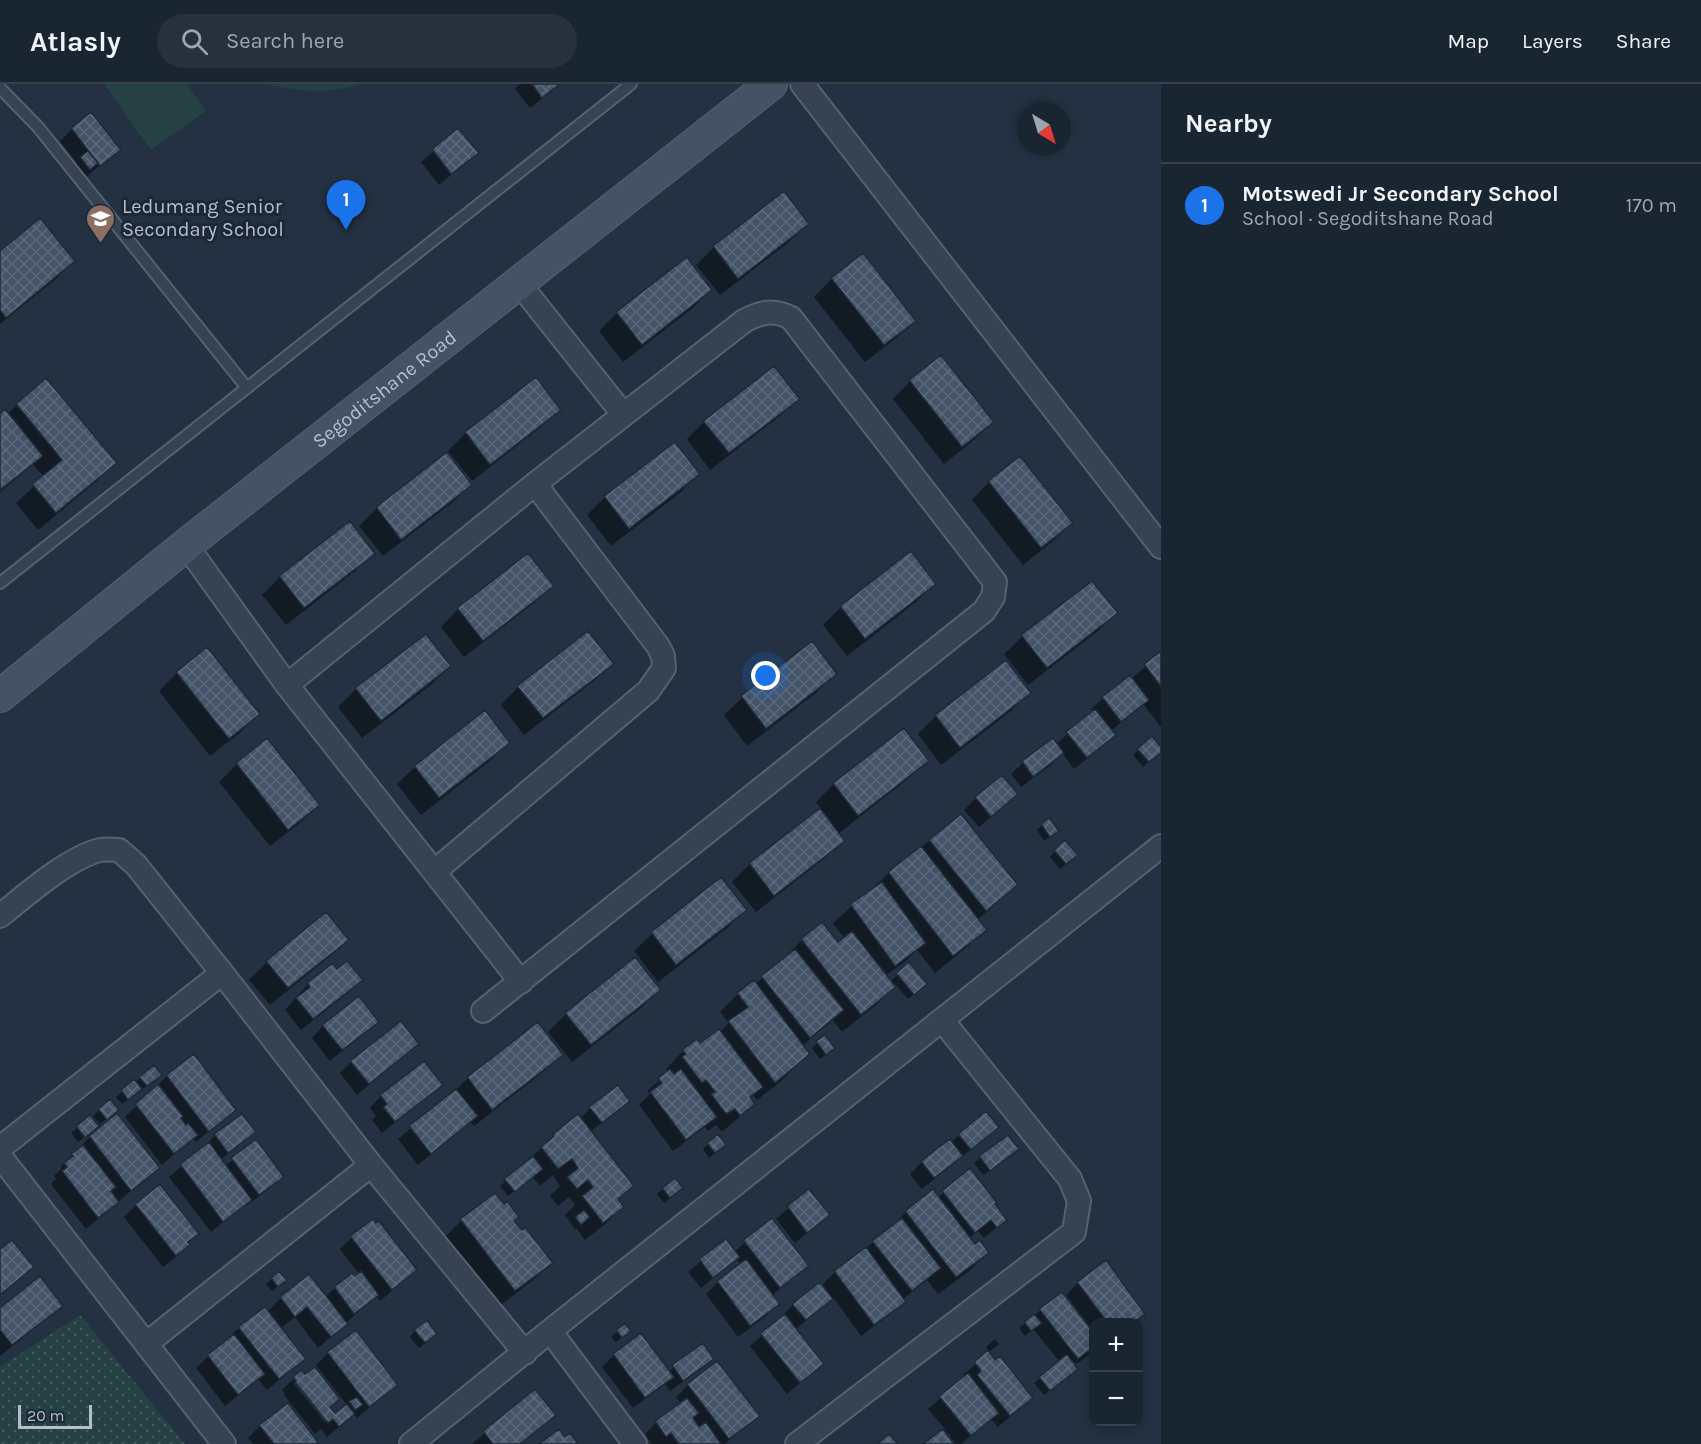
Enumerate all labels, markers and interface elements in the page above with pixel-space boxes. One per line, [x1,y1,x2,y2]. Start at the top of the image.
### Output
search box [157,14,577,68]
text: Atlasly [30,25,121,58]
icon: search [178,25,211,58]
text: Search here [226,28,344,54]
text: Map [1447,29,1489,53]
text: Layers [1522,29,1583,53]
text: Share [1616,29,1671,53]
north arrow [1017,102,1071,156]
text: Nearby [1185,108,1272,139]
pin: 1 [326,180,366,230]
text: Motswedi Jr Secondary School [1242,181,1559,207]
text: 1 [1201,194,1208,217]
text: 170 m [1626,194,1677,217]
place label: Ledumang Senior Secondary School [122,195,284,241]
school or university icon: Ledumang Senior Secondary School [85,202,117,244]
text: School · Segoditshane Road [1242,207,1494,230]
street label: Segoditshane Road [308,325,461,453]
your location [751,661,780,690]
map controls [1089,1318,1143,1426]
button: + [1089,1318,1143,1372]
button: − [1089,1372,1143,1426]
scale bar [18,1402,92,1430]
text: 20 m [27,1406,65,1425]

